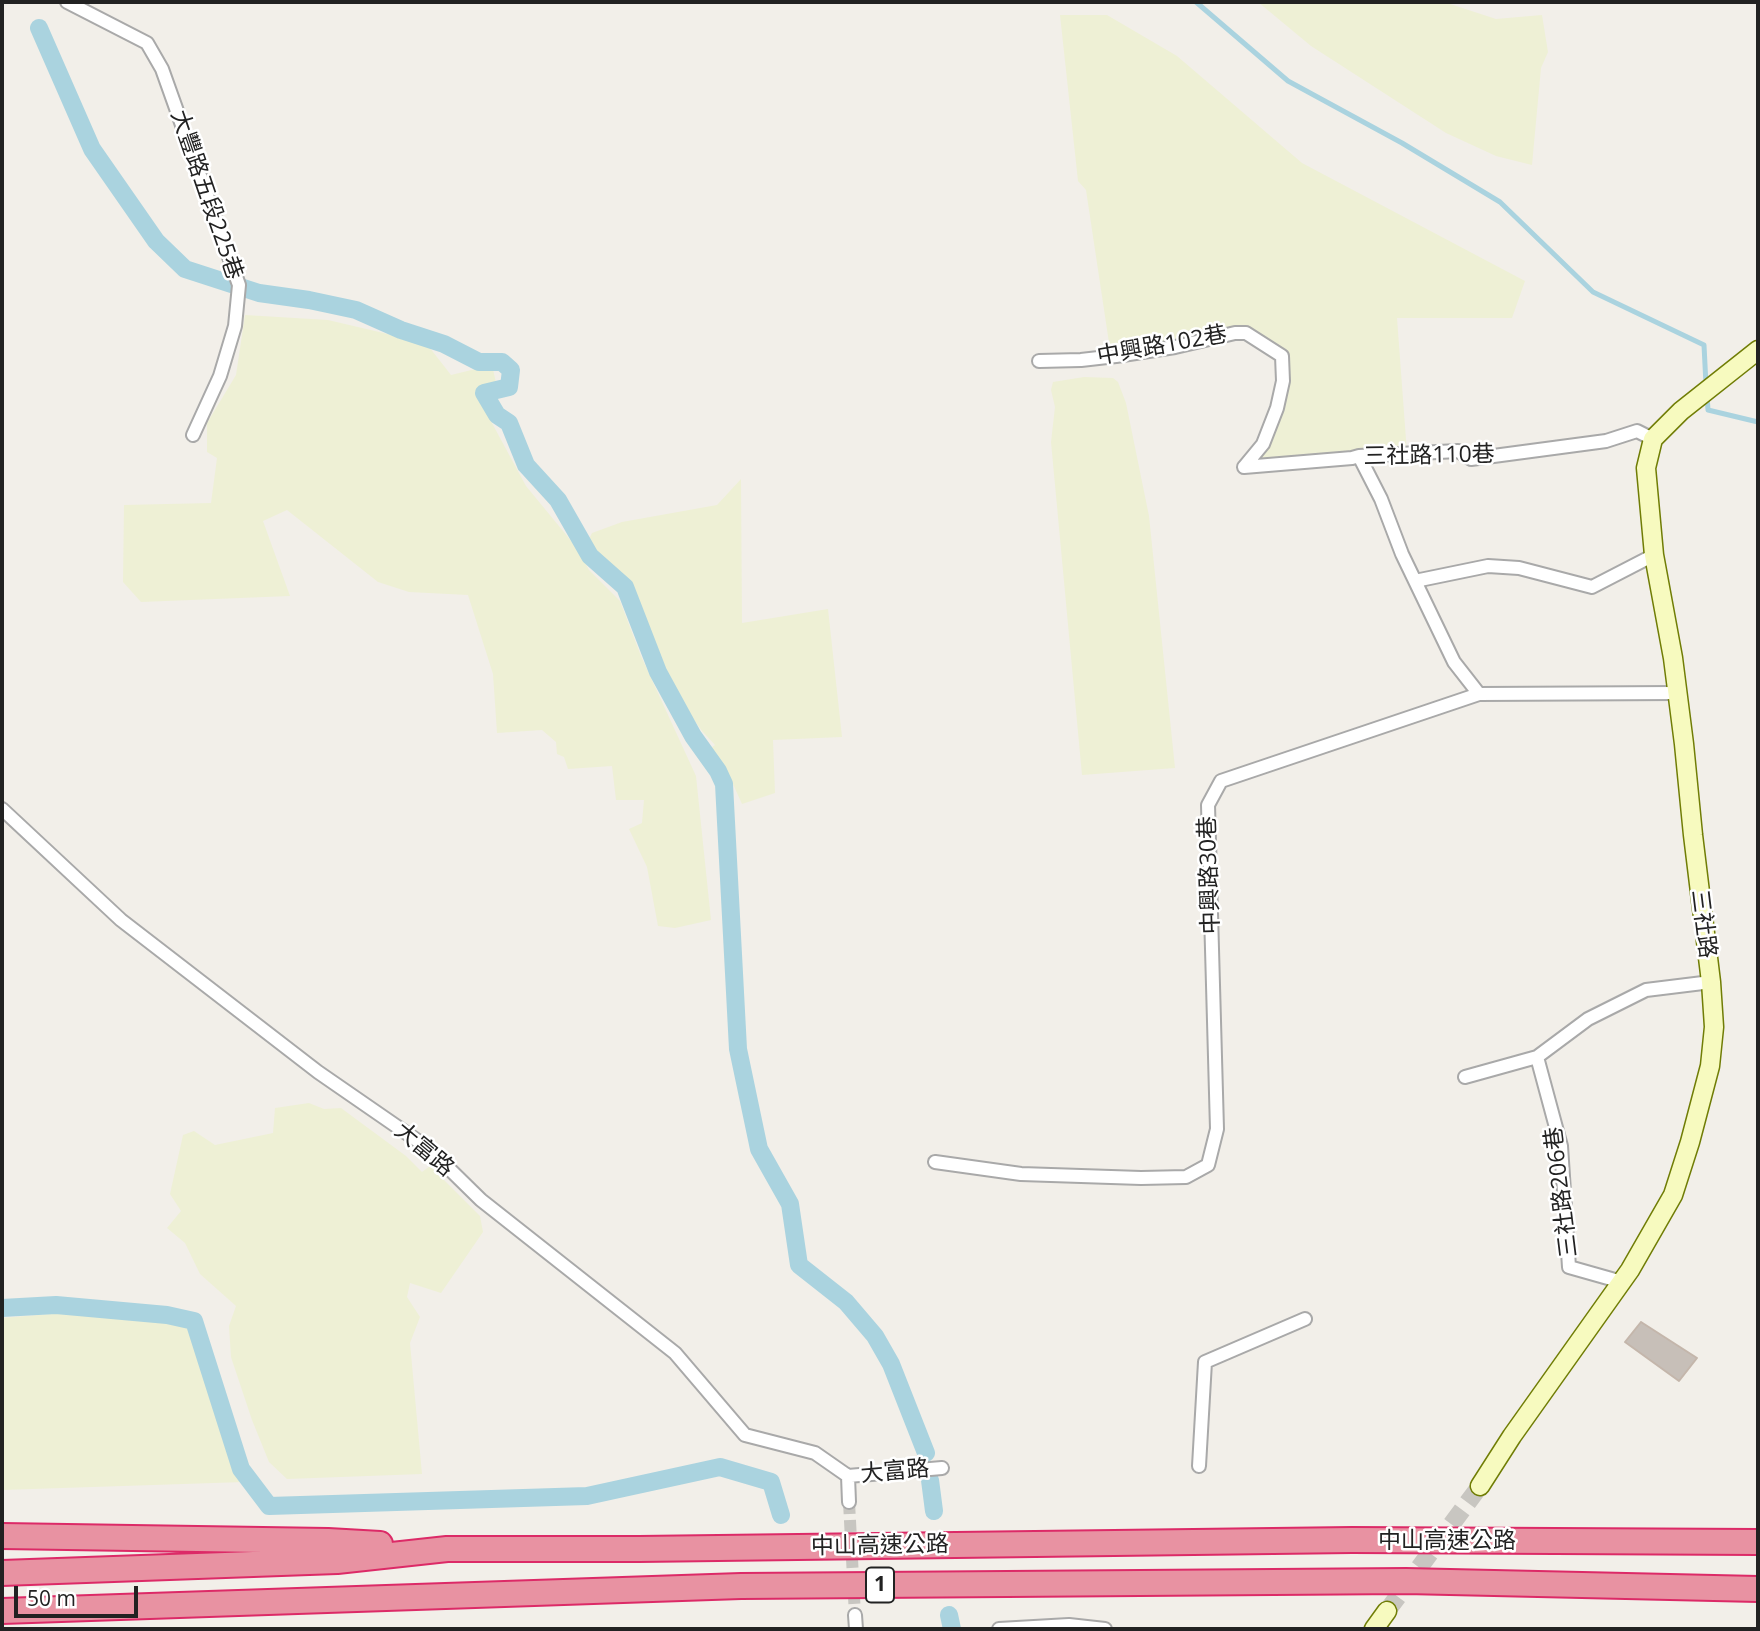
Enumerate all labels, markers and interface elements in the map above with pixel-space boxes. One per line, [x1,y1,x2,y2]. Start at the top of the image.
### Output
street label: 大豐路五段225巷 [164,107,248,283]
street label: 中興路102巷 [1095,321,1229,371]
street label: 三社路110巷 [1363,441,1495,471]
street label: 中興路30巷 [1194,815,1226,935]
street label: 三社路 [1685,888,1721,960]
street label: 大富路 [389,1117,459,1183]
street label: 三社路206巷 [1540,1125,1584,1259]
street label: 大富路 [859,1455,931,1489]
street label: 中山高速公路 [1378,1527,1516,1555]
street label: 中山高速公路 [811,1531,949,1561]
road number: 1 [866,1568,894,1602]
scale bar [18,1572,142,1616]
text: 50 m [27,1584,76,1612]

